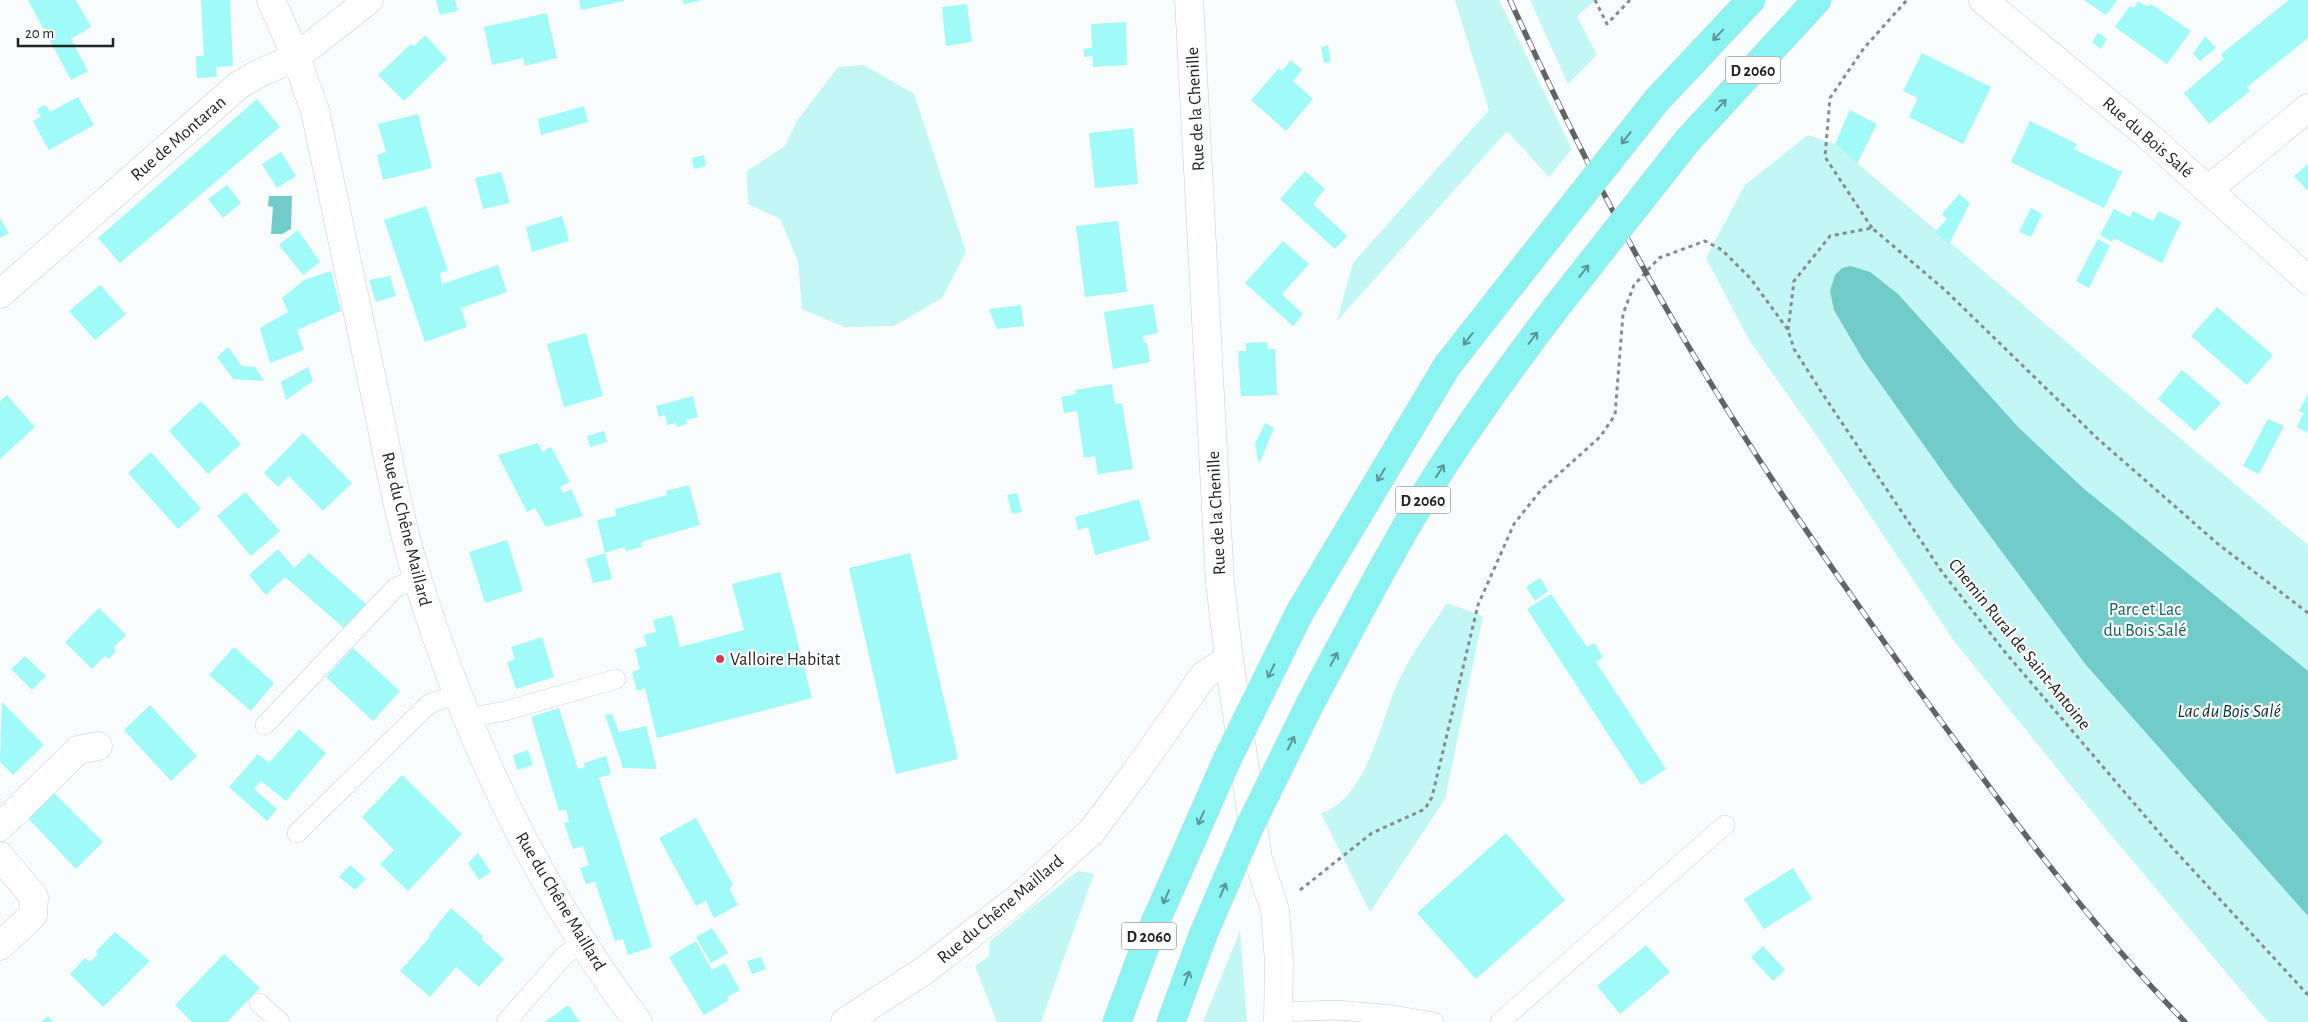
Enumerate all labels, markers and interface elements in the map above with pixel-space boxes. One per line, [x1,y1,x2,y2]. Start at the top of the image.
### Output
scale bar [18,15,112,47]
text: 20 m [25,26,54,41]
one-way arrow [1712,29,1724,42]
street label: Rue de la Chenille [1184,46,1208,171]
road number: D 2060 [1726,56,1780,84]
street label: Rue de Montaran [128,93,230,185]
street label: Rue du Bois Salé [2099,94,2196,182]
one-way arrow [1715,98,1727,111]
one-way arrow [1621,131,1632,144]
one-way arrow [1579,265,1590,278]
one-way arrow [1463,332,1474,345]
one-way arrow [1527,332,1538,345]
street label: Rue du Chêne Maillard [378,450,434,608]
street label: Rue de la Chenille [1205,450,1229,575]
one-way arrow [1435,465,1445,479]
one-way arrow [1375,468,1385,482]
road number: D 2060 [1396,486,1450,514]
street label: Chemin Rural de Saint-Antoine [1945,556,2094,734]
park label: Parc et Lac du Bois Salé [2104,601,2186,640]
place label: Valloire Habitat [730,651,841,669]
one-way arrow [1329,651,1339,666]
marker: Valloire Habitat [714,653,726,665]
one-way arrow [1266,663,1275,678]
water label: Lac du Bois Salé [2177,702,2281,721]
one-way arrow [1287,736,1296,751]
one-way arrow [1196,810,1206,825]
street label: Rue du Chêne Maillard [512,829,609,974]
street label: Rue du Chêne Maillard [934,852,1067,967]
one-way arrow [1218,883,1228,898]
one-way arrow [1161,889,1170,904]
road number: D 2060 [1122,922,1176,949]
one-way arrow [1183,971,1192,987]

